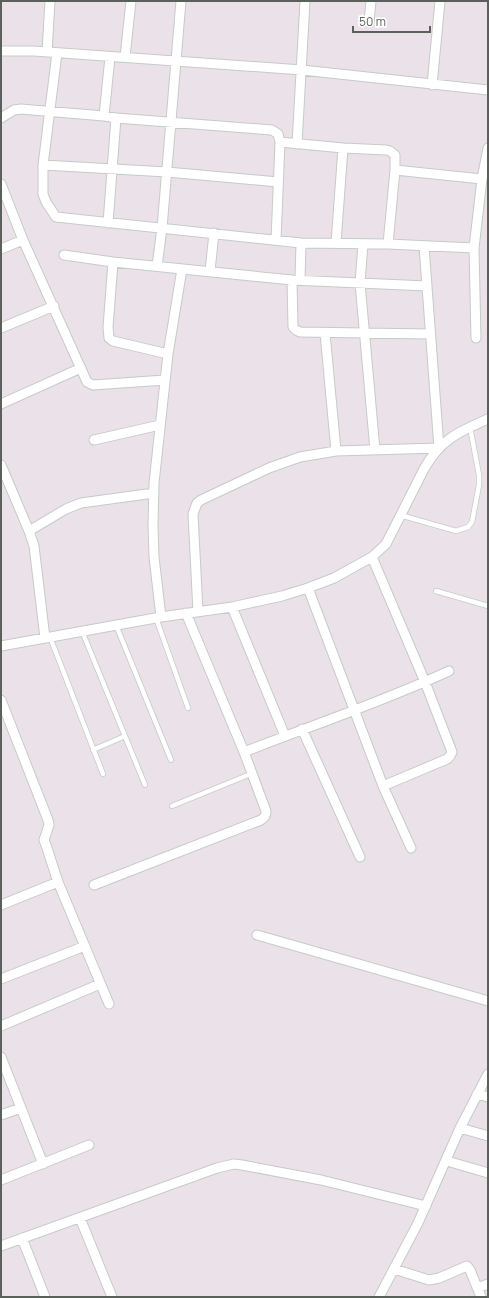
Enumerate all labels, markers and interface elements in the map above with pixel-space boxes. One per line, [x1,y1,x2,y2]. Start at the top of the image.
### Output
scale bar [353,8,430,34]
text: 50 m [359,13,386,30]

